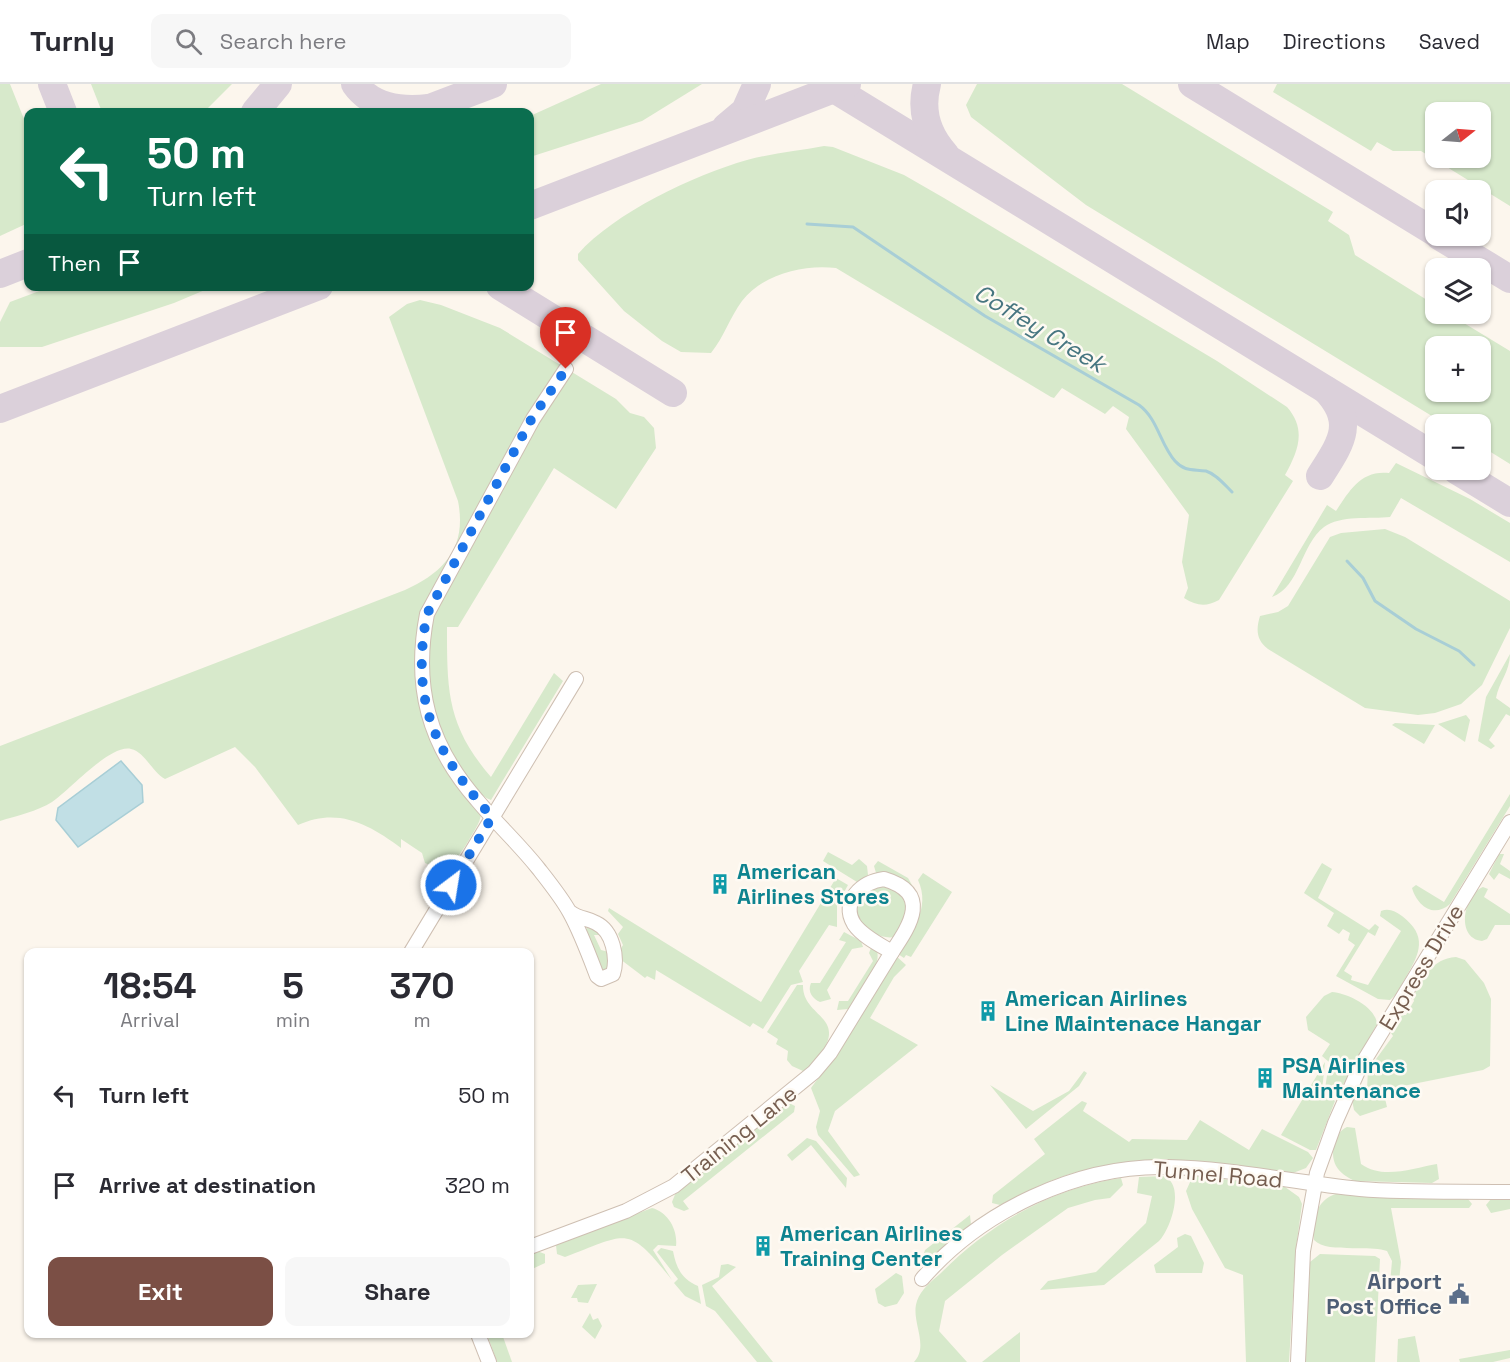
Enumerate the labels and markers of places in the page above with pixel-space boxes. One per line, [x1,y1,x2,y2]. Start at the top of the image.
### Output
pin [540,307,591,369]
place label: American Airlines Stores [737,857,890,910]
building icon: American Airlines Stores [708,872,732,896]
place label: American Airlines Line Maintenace Hangar [1005,984,1262,1037]
building icon: American Airlines Line Maintenace Hangar [976,999,1000,1023]
place label: PSA Airlines Maintenance [1282,1051,1421,1104]
building icon: PSA Airlines Maintenance [1253,1066,1277,1090]
place label: American Airlines Training Center [780,1219,962,1272]
building icon: American Airlines Training Center [751,1234,775,1258]
place label: Airport Post Office [1326,1267,1442,1320]
public building icon: Airport Post Office [1447,1282,1471,1306]

